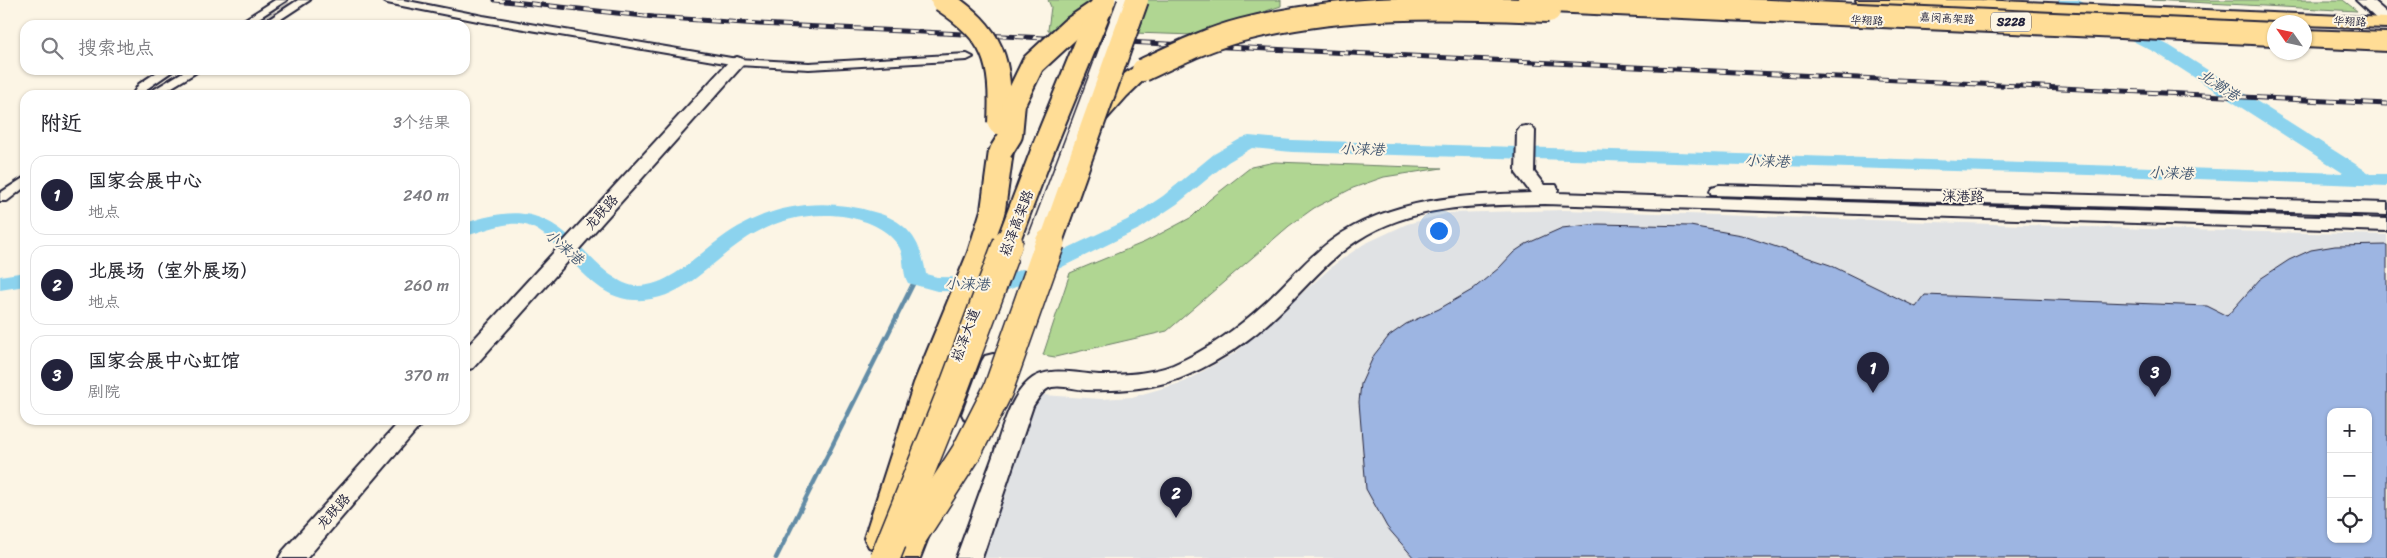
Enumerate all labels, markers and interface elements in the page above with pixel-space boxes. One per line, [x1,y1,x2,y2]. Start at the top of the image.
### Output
street label: 嘉闵高架路 [1919,8,1975,29]
street label: 华翔路 [1850,10,1884,31]
street label: 华翔路 [2333,11,2367,32]
road number: S228 [1991,13,2031,32]
north arrow [2267,15,2312,60]
search box [20,20,470,75]
text: 搜索地点 [78,31,154,64]
icon: search [38,34,66,62]
water label: 北潮港 [2193,62,2247,109]
text: 附近 [40,104,82,142]
text: 3个结果 [393,108,450,137]
water label: 小涞港 [1339,135,1387,163]
water label: 小涞港 [1744,147,1792,175]
water label: 小涞港 [2148,159,2196,187]
text: 国家会展中心 [88,164,202,197]
text: 1 [54,181,60,210]
text: 240 m [403,181,449,210]
street label: 涞港路 [1942,184,1984,209]
street label: 崧泽高架路 [992,186,1041,260]
street label: 龙联路 [578,188,625,236]
text: 地点 [88,197,120,226]
your location [1426,218,1452,244]
water label: 小涞港 [538,222,591,273]
text: 北展场（室外展场） [88,254,259,287]
text: 2 [52,271,62,300]
text: 260 m [404,271,449,300]
water label: 小涞港 [944,271,992,297]
text: 地点 [88,287,120,316]
street label: 崧泽大道 [944,305,987,366]
text: 国家会展中心虹馆 [88,344,240,377]
pin: 1 [1857,352,1889,393]
pin: 3 [2139,356,2171,397]
text: 3 [53,361,61,390]
text: 370 m [405,361,449,390]
text: 剧院 [88,377,120,406]
map controls [2327,408,2372,543]
button: + [2327,408,2372,453]
button: − [2327,453,2372,498]
pin: 2 [1160,477,1192,518]
street label: 龙联路 [310,487,357,535]
button: locate [2327,498,2372,543]

